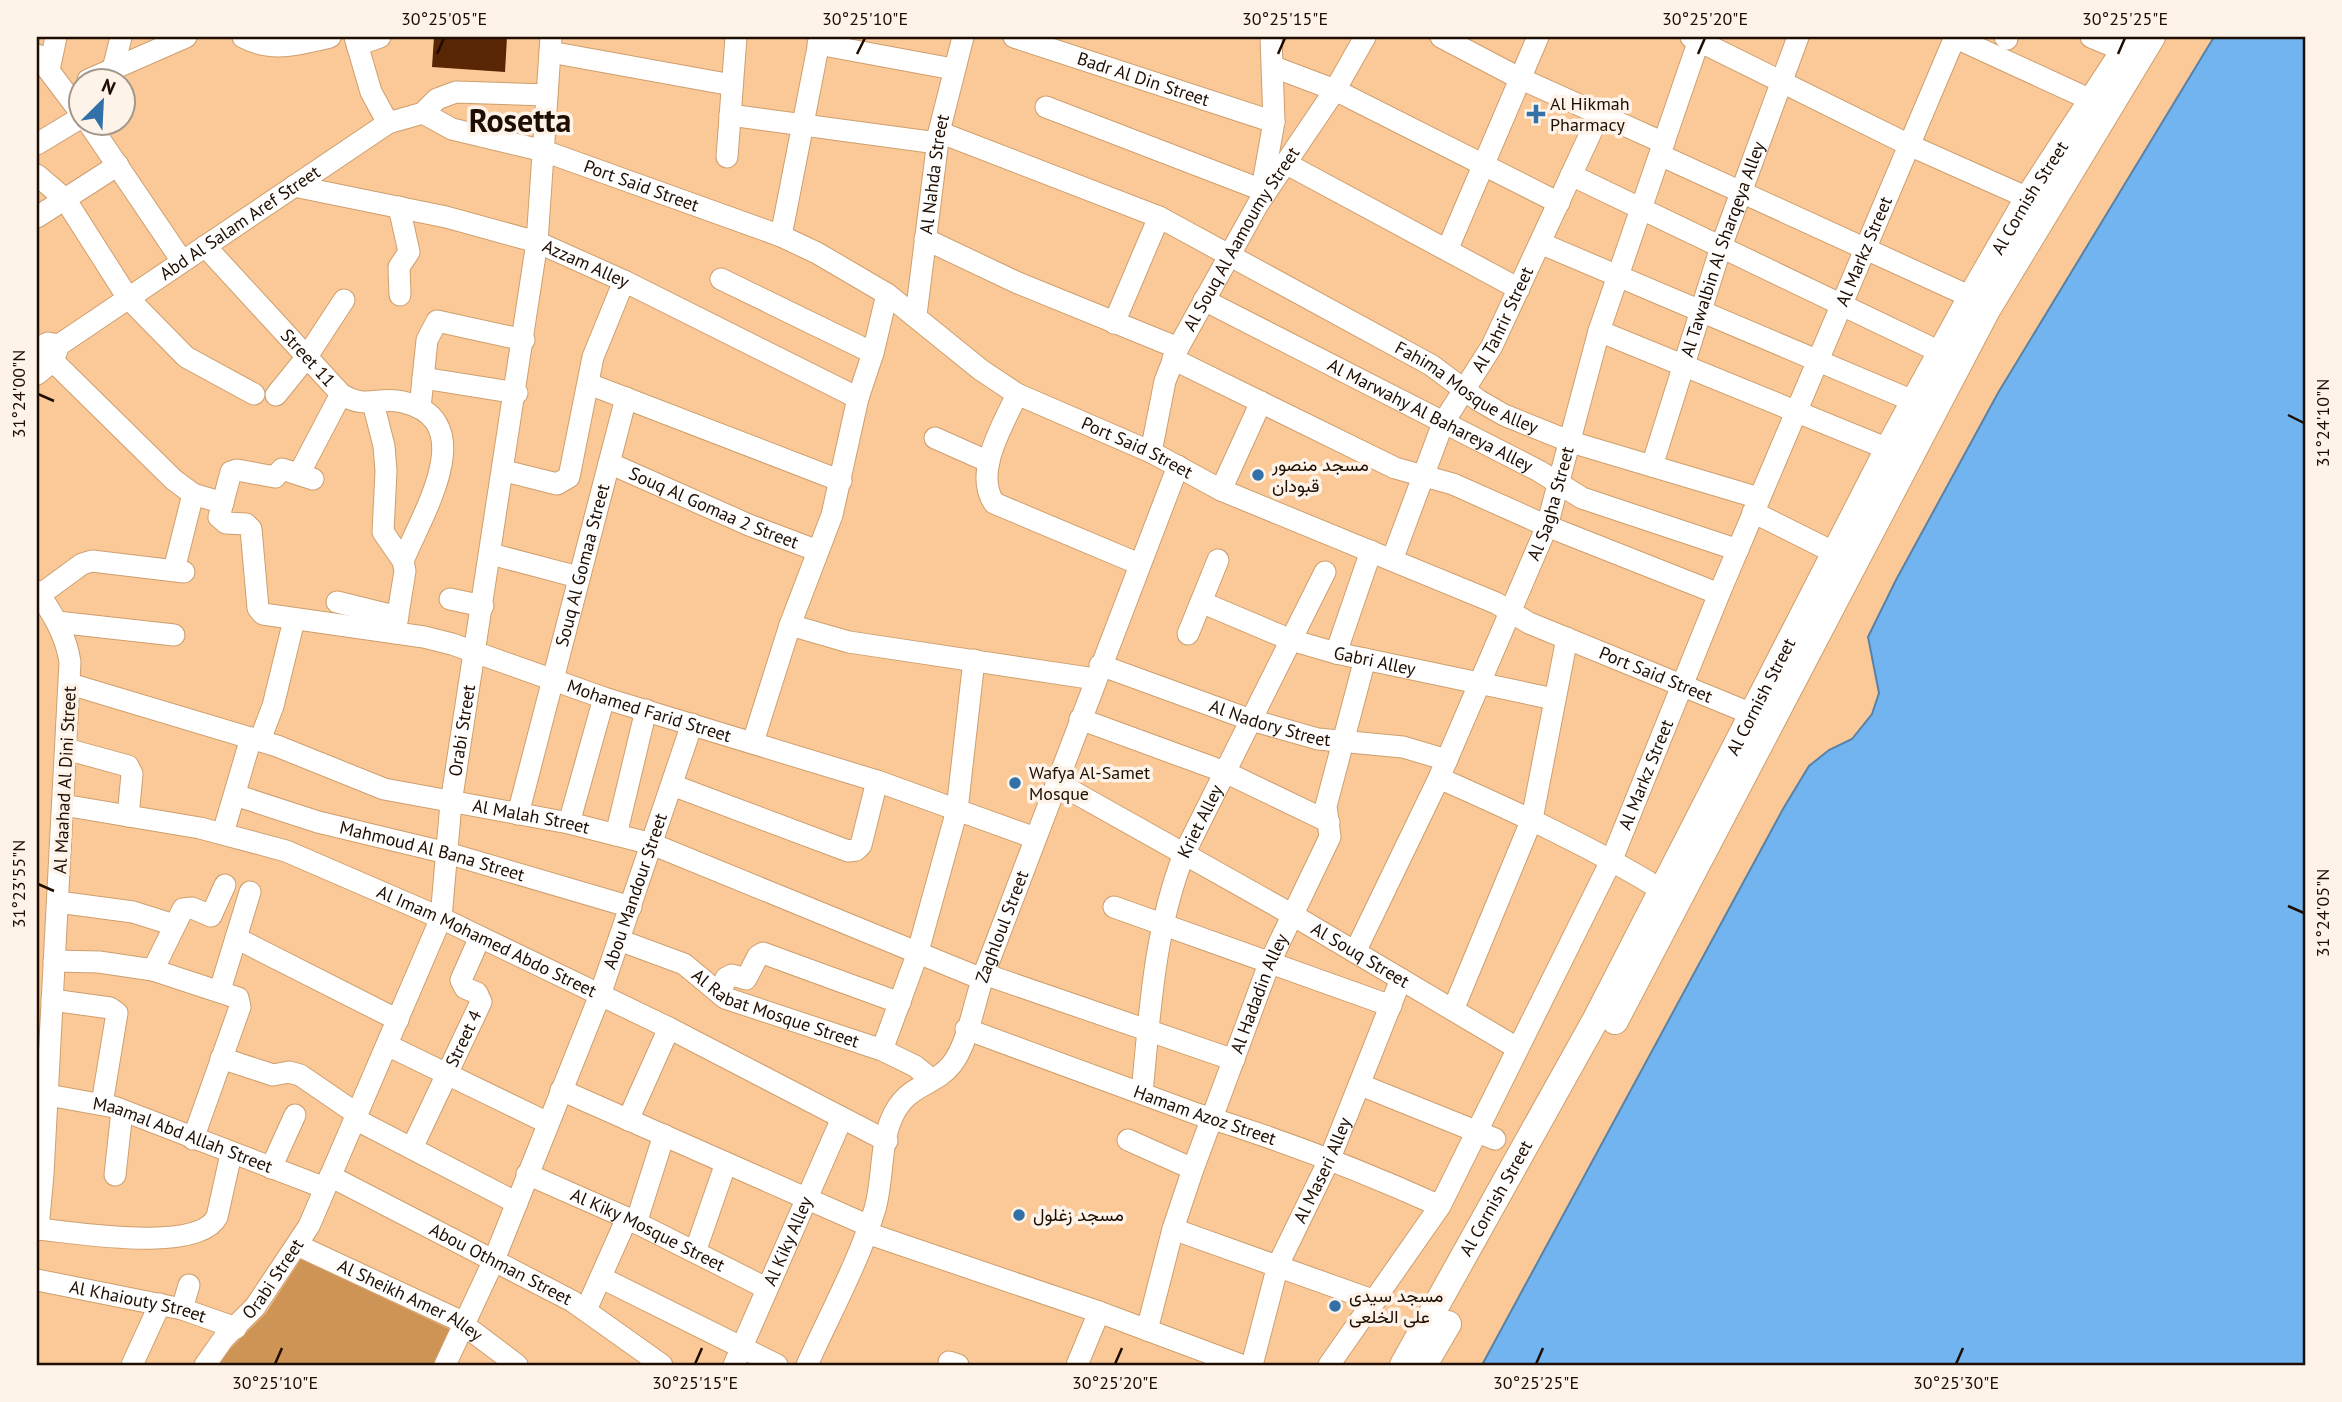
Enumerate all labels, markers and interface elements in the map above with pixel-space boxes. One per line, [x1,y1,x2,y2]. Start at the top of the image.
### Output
text: 30°25'05"E [401,7,487,30]
text: 30°25'10"E [822,7,908,30]
text: 30°25'15"E [1242,7,1328,30]
text: 30°25'20"E [1662,7,1748,30]
text: 30°25'25"E [2082,7,2168,30]
street label: Badr Al Din Street [1075,47,1212,111]
north arrow [66,66,136,136]
text: N [98,73,119,100]
place label: Al Hikmah Pharmacy [1550,92,1630,136]
district label: Rosetta [469,99,571,141]
marker: Al Hikmah Pharmacy [1528,106,1544,122]
street label: Al Nahda Street [914,112,954,236]
street label: Al Tawalbin Al Sharqeya Alley [1675,137,1770,360]
street label: Al Cornish Street [1986,137,2073,259]
street label: Al Souq Al Aamoumy Street [1178,142,1304,335]
street label: Port Said Street [581,154,702,217]
street label: Abd Al Salam Aref Street [155,160,324,285]
street label: Al Markz Street [1830,193,1897,310]
street label: Azzam Alley [539,234,634,293]
street label: Al Tahrir Street [1466,263,1538,376]
street label: Street 11 [276,324,341,391]
street label: Fahima Mosque Alley [1391,336,1542,439]
text: 31°24'00"N [7,350,30,438]
street label: Al Marwahy Al Bahareya Alley [1324,353,1538,477]
text: 31°24'10"N [2311,379,2334,467]
street label: Port Said Street [1078,411,1197,483]
street label: Al Sagha Street [1522,444,1579,564]
place label: مسجد منصور قبودان [1271,453,1369,497]
street label: Souq Al Gomaa 2 Street [626,461,802,554]
marker: مسجد منصور قبودان [1250,467,1266,483]
street label: Souq Al Gomaa Street [550,481,614,649]
street label: Al Cornish Street [1721,634,1800,759]
street label: Gabri Alley [1332,641,1418,681]
street label: Port Said Street [1596,641,1716,708]
street label: Mohamed Farid Street [564,674,734,747]
street label: Orabi Street [443,683,480,778]
street label: Al Maahad Al Dini Street [48,685,81,874]
street label: Al Nadory Street [1206,694,1332,751]
street label: Al Markz Street [1613,716,1678,833]
place label: Wafya Al-Samet Mosque [1029,761,1150,805]
marker: Wafya Al-Samet Mosque [1007,775,1023,791]
street label: Kriet Alley [1172,780,1228,862]
street label: Al Malah Street [471,794,592,839]
street label: Abou Mandour Street [598,810,672,972]
street label: Mahmoud Al Bana Street [337,816,527,886]
text: 31°23'55"N [7,840,30,928]
street label: Zaghloul Street [970,867,1033,986]
text: 31°24'05"N [2311,869,2334,957]
street label: Al Imam Mohamed Abdo Street [374,880,600,1002]
street label: Al Souq Street [1307,917,1414,993]
street label: Al Hadadin Alley [1225,929,1293,1057]
street label: Al Rabat Mosque Street [687,963,862,1053]
street label: Street 4 [440,1006,487,1071]
street label: Hamam Azoz Street [1131,1080,1279,1150]
street label: Maamal Abd Allah Street [91,1091,276,1178]
street label: Al Maseri Alley [1288,1113,1356,1227]
street label: Al Cornish Street [1454,1136,1537,1260]
street label: Al Kiky Mosque Street [567,1183,729,1276]
street label: Al Kiky Alley [758,1192,817,1289]
place label: مسجد زغلول [1033,1203,1124,1226]
marker: مسجد زغلول [1011,1207,1027,1223]
street label: Abou Othman Street [426,1217,576,1310]
street label: Orabi Street [237,1234,308,1324]
street label: Al Sheikh Amer Alley [334,1254,488,1346]
street label: Al Khaiouty Street [68,1275,209,1328]
place label: مسجد سيدى على الخلعى [1349,1284,1443,1328]
marker: مسجد سيدى على الخلعى [1327,1298,1343,1314]
text: 30°25'10"E [232,1371,318,1394]
text: 30°25'15"E [652,1371,738,1394]
text: 30°25'20"E [1072,1371,1158,1394]
text: 30°25'25"E [1493,1371,1579,1394]
text: 30°25'30"E [1913,1371,1999,1394]

